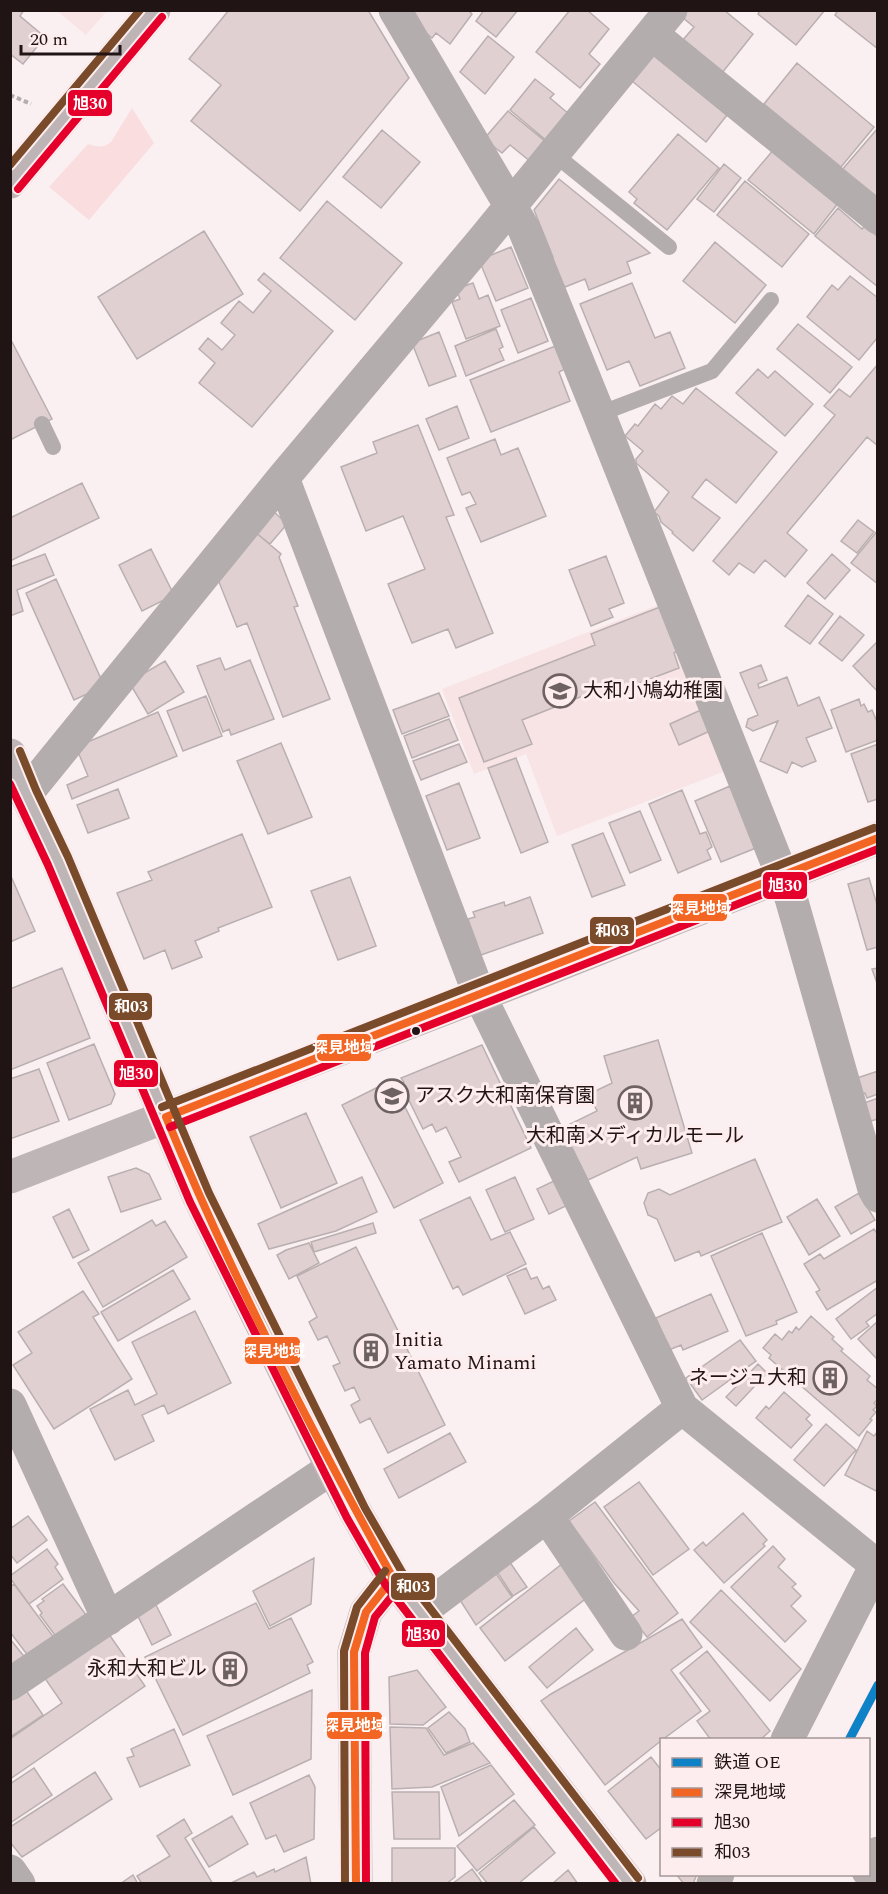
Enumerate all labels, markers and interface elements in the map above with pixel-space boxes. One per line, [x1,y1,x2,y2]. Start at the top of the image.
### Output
scale bar [21,18,120,56]
text: 20 m [30,26,68,53]
line badge: 旭30 [67,89,113,117]
text: 旭30 [73,92,107,116]
school or university icon: 大和小鳩幼稚園 [542,673,578,709]
place label: 大和小鳩幼稚園 [583,676,723,706]
line badge: 旭30 [762,871,808,900]
text: 旭30 [768,874,802,898]
line badge: 深見地域 [672,893,728,922]
text: 深見地域 [668,897,732,921]
line badge: 和03 [589,916,635,945]
text: 和03 [595,919,629,943]
line badge: 和03 [108,992,153,1021]
text: 和03 [114,995,148,1019]
unlabelled marker [410,1025,422,1037]
line badge: 深見地域 [316,1033,372,1062]
text: 深見地域 [312,1036,376,1060]
line badge: 旭30 [113,1059,159,1088]
text: 旭30 [119,1062,153,1086]
school or university icon: アスク大和南保育園 [374,1078,410,1114]
place label: アスク大和南保育園 [415,1081,595,1111]
building icon: 大和南メディカルモール [617,1085,653,1121]
place label: 大和南メディカルモール [526,1121,744,1151]
place label: Initia Yamato Minami [394,1325,537,1378]
building icon: Initia Yamato Minami [353,1333,389,1369]
line badge: 深見地域 [244,1336,301,1365]
text: 深見地域 [241,1340,305,1364]
building icon: ネージュ大和 [812,1360,848,1396]
place label: ネージュ大和 [689,1363,807,1393]
line badge: 和03 [390,1572,436,1601]
text: 和03 [396,1575,430,1599]
line badge: 旭30 [401,1619,446,1648]
text: 旭30 [406,1623,440,1647]
building icon: 永和大和ビル [212,1651,248,1687]
place label: 永和大和ビル [87,1654,207,1684]
line badge: 深見地域 [326,1711,383,1740]
text: 深見地域 [323,1714,387,1738]
legend [660,1738,870,1876]
text: 鉄道 OE [714,1749,781,1776]
text: 深見地域 [714,1779,786,1806]
text: 旭30 [714,1809,750,1836]
text: 和03 [714,1839,750,1866]

